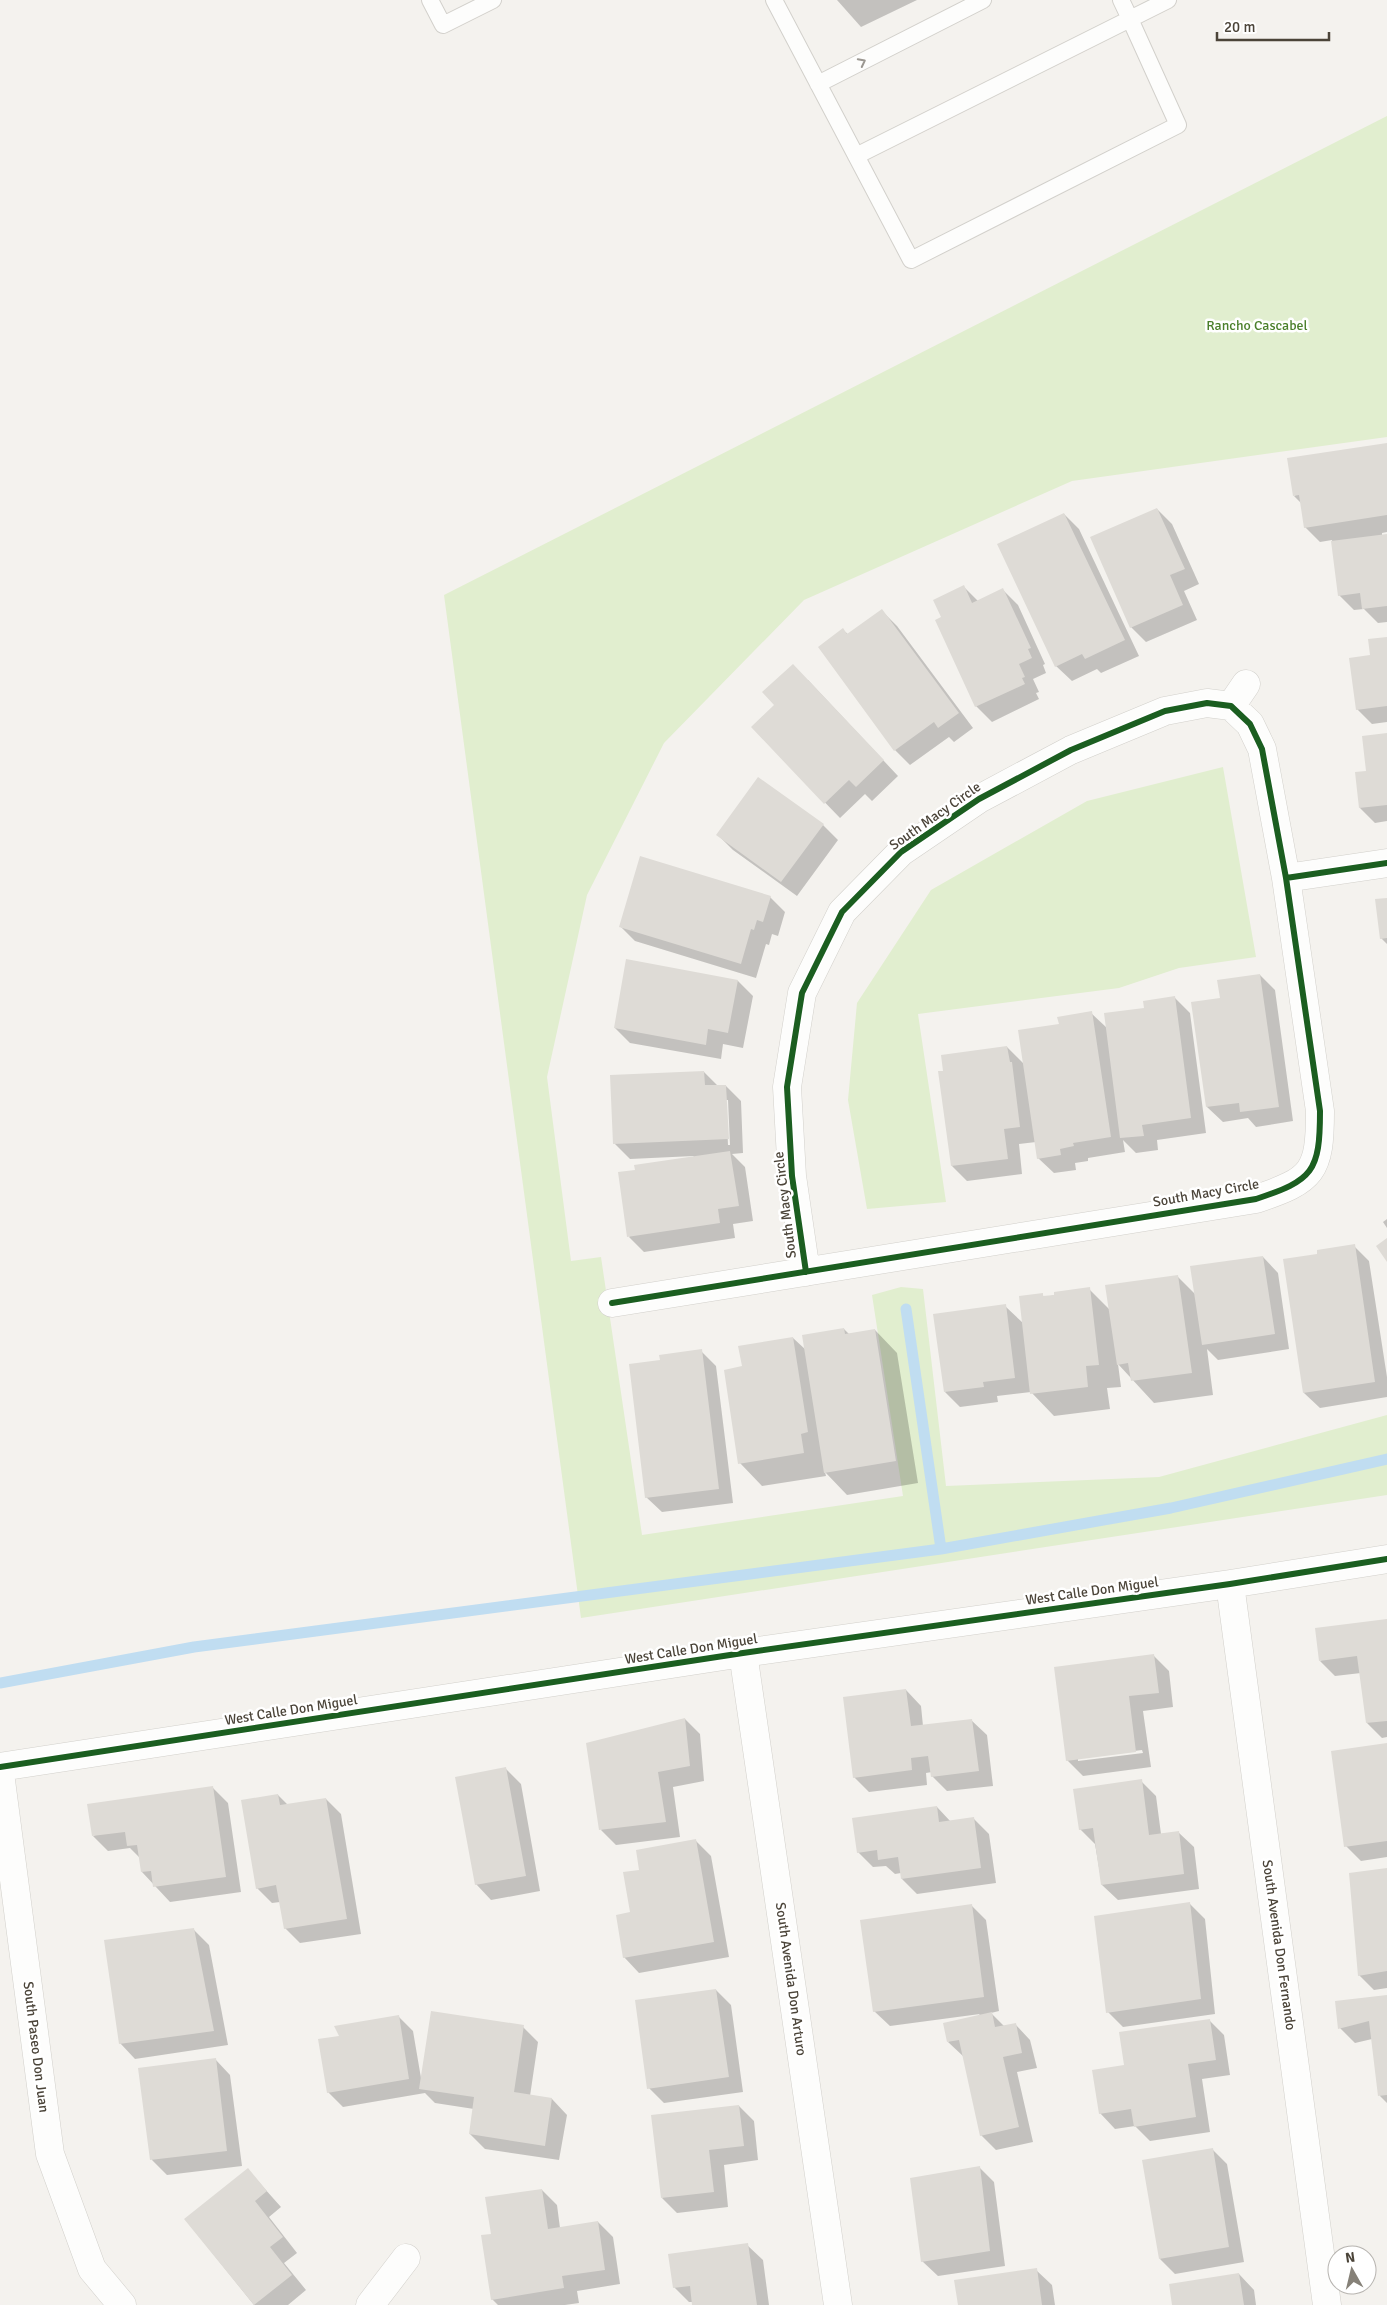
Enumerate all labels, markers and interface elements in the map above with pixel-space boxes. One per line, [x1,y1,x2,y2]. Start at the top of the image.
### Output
scale bar [1217,10,1330,42]
text: 20 m [1224,18,1255,36]
one-way arrow [856,58,865,68]
park label: Rancho Cascabel [1206,317,1308,334]
street label: South Macy Circle [886,778,984,854]
street label: South Macy Circle [770,1151,800,1259]
street label: South Macy Circle [1152,1175,1260,1211]
street label: West Calle Don Miguel [1024,1573,1160,1609]
street label: West Calle Don Miguel [623,1630,759,1668]
street label: West Calle Don Miguel [223,1691,359,1729]
street label: South Avenida Don Fernando [1259,1859,1299,2031]
street label: South Avenida Don Arturo [772,1901,810,2057]
street label: South Paseo Don Juan [20,1980,52,2114]
north arrow [1327,2245,1377,2295]
text: N [1344,2249,1356,2267]

